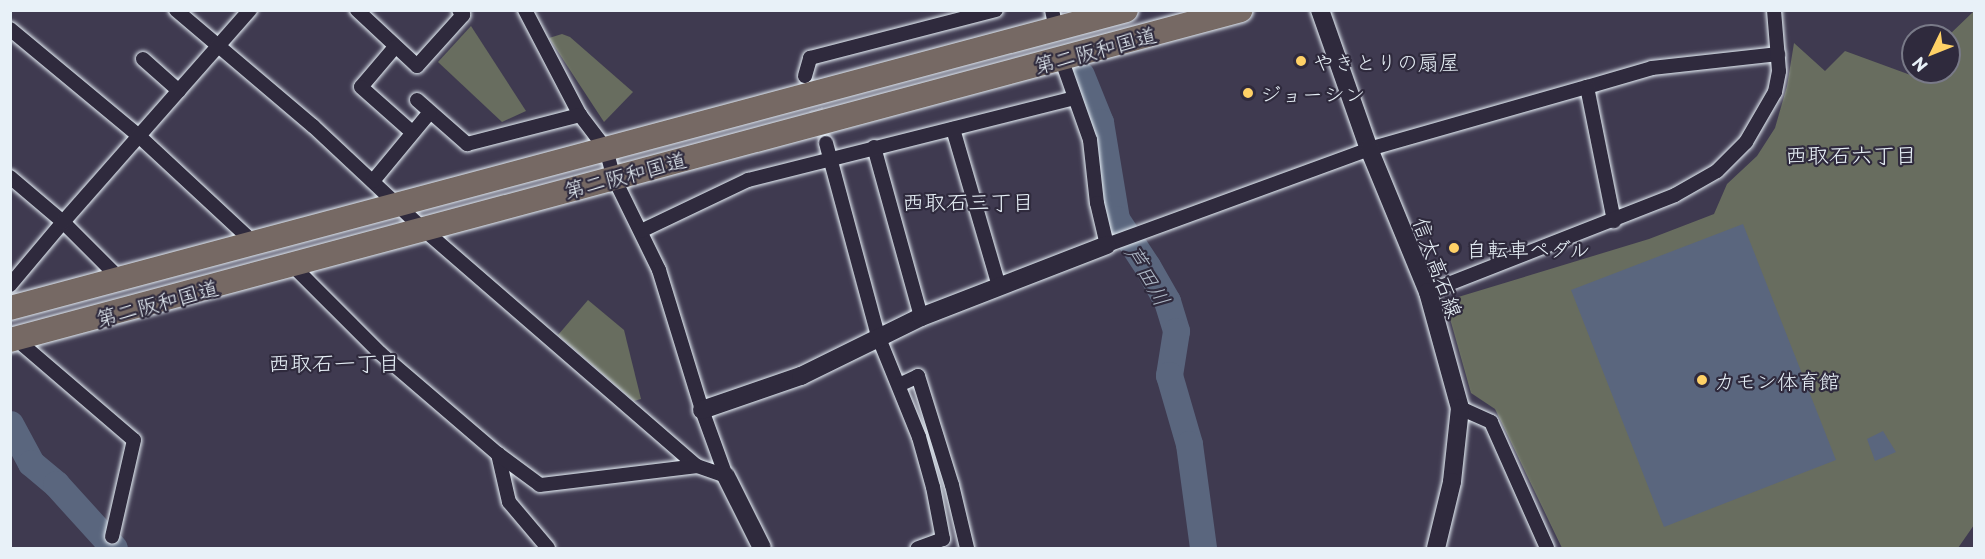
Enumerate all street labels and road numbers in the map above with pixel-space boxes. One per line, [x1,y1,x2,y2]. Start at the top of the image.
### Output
street label: 第二阪和国道 [1031,21,1159,77]
street label: 第二阪和国道 [561,146,689,202]
street label: 信太高石線 [1409,213,1469,321]
street label: 第二阪和国道 [93,274,221,330]

